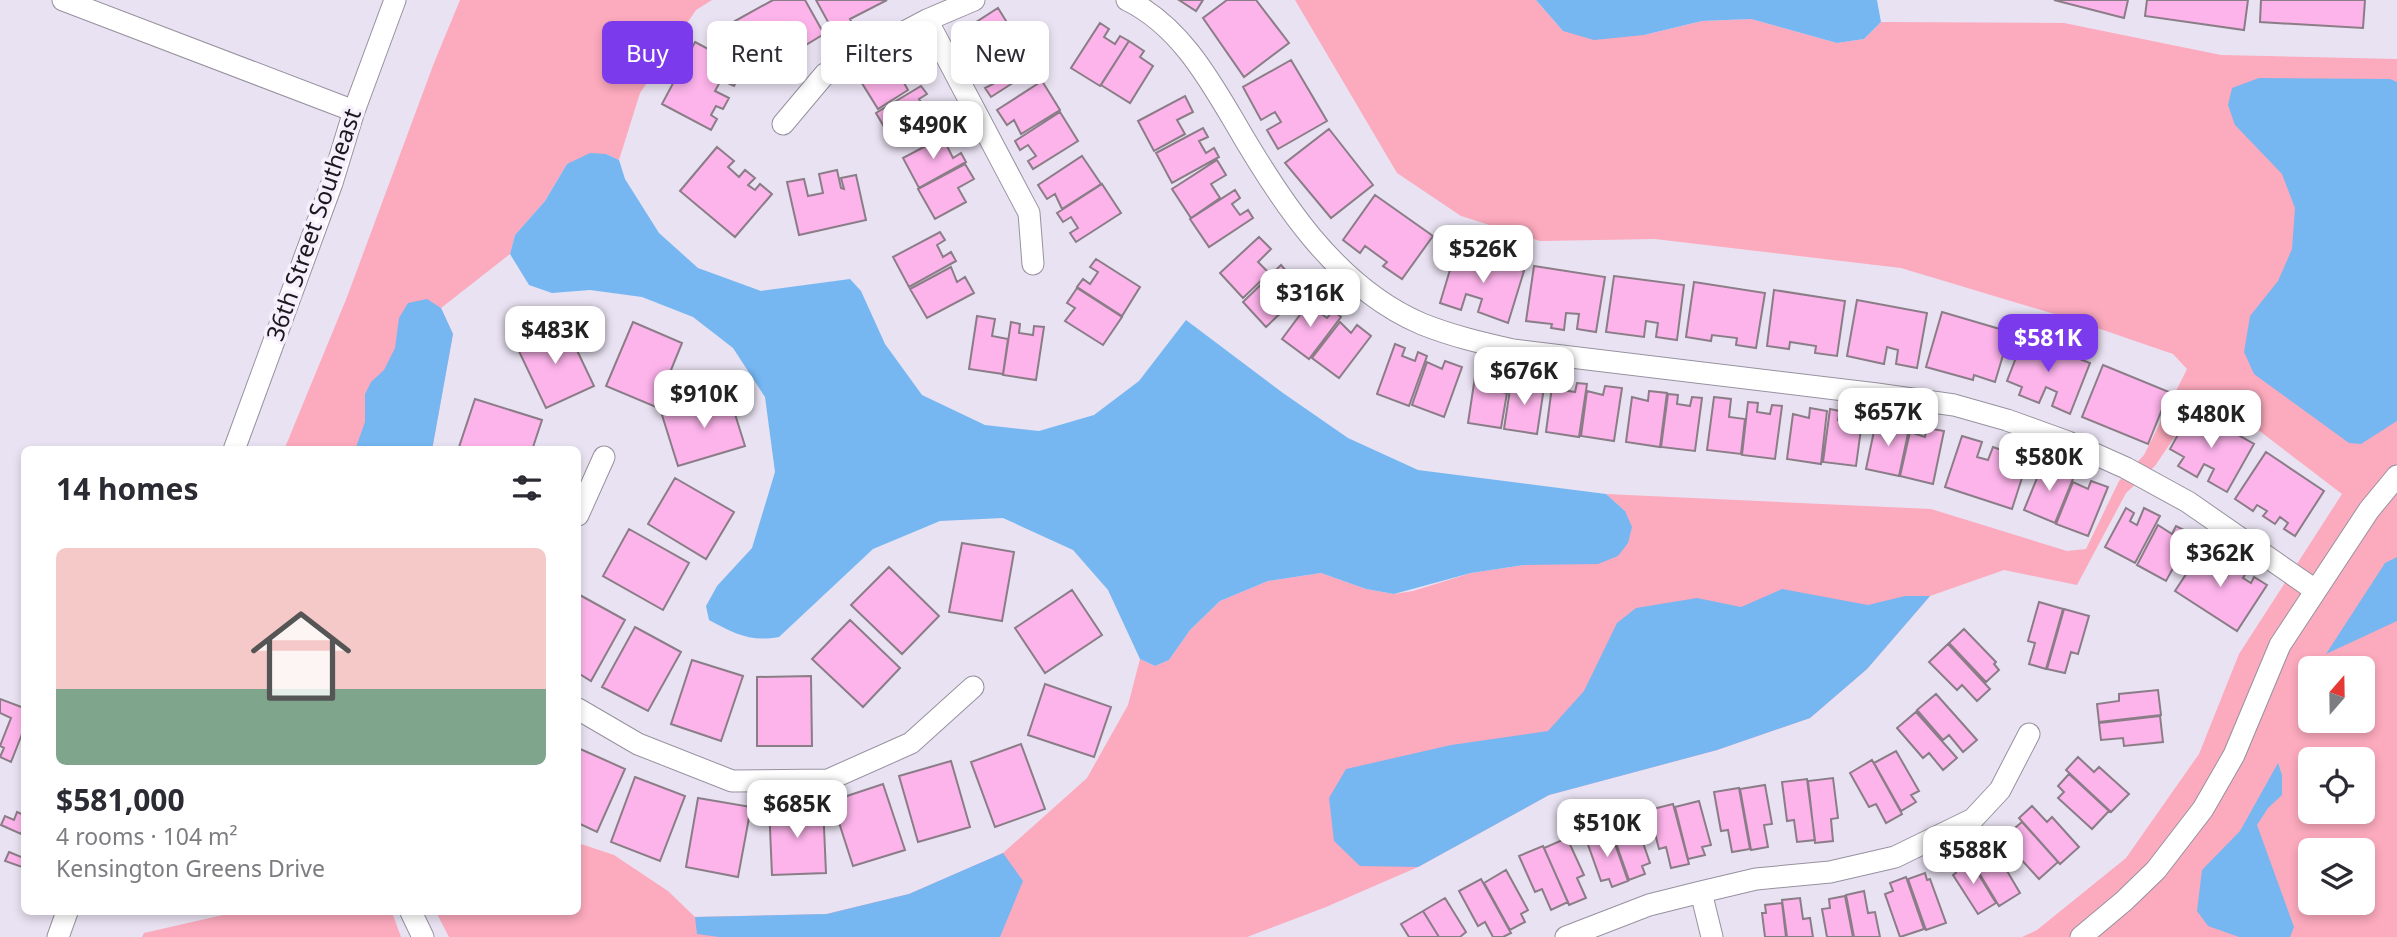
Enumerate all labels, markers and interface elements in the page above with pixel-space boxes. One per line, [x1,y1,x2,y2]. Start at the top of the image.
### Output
chip: Buy [602,21,693,84]
chip: Rent [707,21,807,84]
chip: Filters [821,21,937,84]
chip: New [951,21,1049,84]
pin: $490K [884,102,982,161]
street label: 36th Street Southeast [257,104,368,345]
text: $490K [899,108,967,140]
pin: $526K [1434,226,1532,285]
text: $526K [1449,232,1517,264]
pin: $316K [1261,270,1359,329]
text: $316K [1276,276,1344,308]
pin: $483K [506,306,604,366]
text: $483K [521,313,589,345]
pin: $581K [1999,314,2097,374]
text: $581K [2014,321,2082,353]
pin: $676K [1475,348,1573,407]
text: $676K [1490,354,1558,386]
pin: $910K [655,370,753,430]
text: $910K [670,377,738,409]
pin: $657K [1839,388,1937,448]
pin: $480K [2162,391,2260,450]
text: $657K [1854,395,1922,427]
text: $480K [2177,397,2245,429]
pin: $580K [2000,434,2098,493]
text: $580K [2015,440,2083,472]
text: 14 homes [56,468,199,509]
icon: filters [508,469,546,507]
pin: $362K [2171,530,2269,589]
text: $362K [2186,536,2254,568]
icon: home [238,593,364,719]
north arrow [2298,656,2375,733]
map controls [2298,656,2375,915]
button: locate [2298,747,2375,824]
text: $581,000 [56,779,185,820]
pin: $685K [748,780,846,840]
text: $685K [763,787,831,819]
pin: $510K [1558,800,1656,859]
text: $510K [1573,806,1641,838]
text: 4 rooms · 104 m² [56,820,238,852]
pin: $588K [1924,826,2022,886]
text: $588K [1939,833,2007,865]
button: layers [2298,838,2375,915]
text: Kensington Greens Drive [56,852,325,884]

